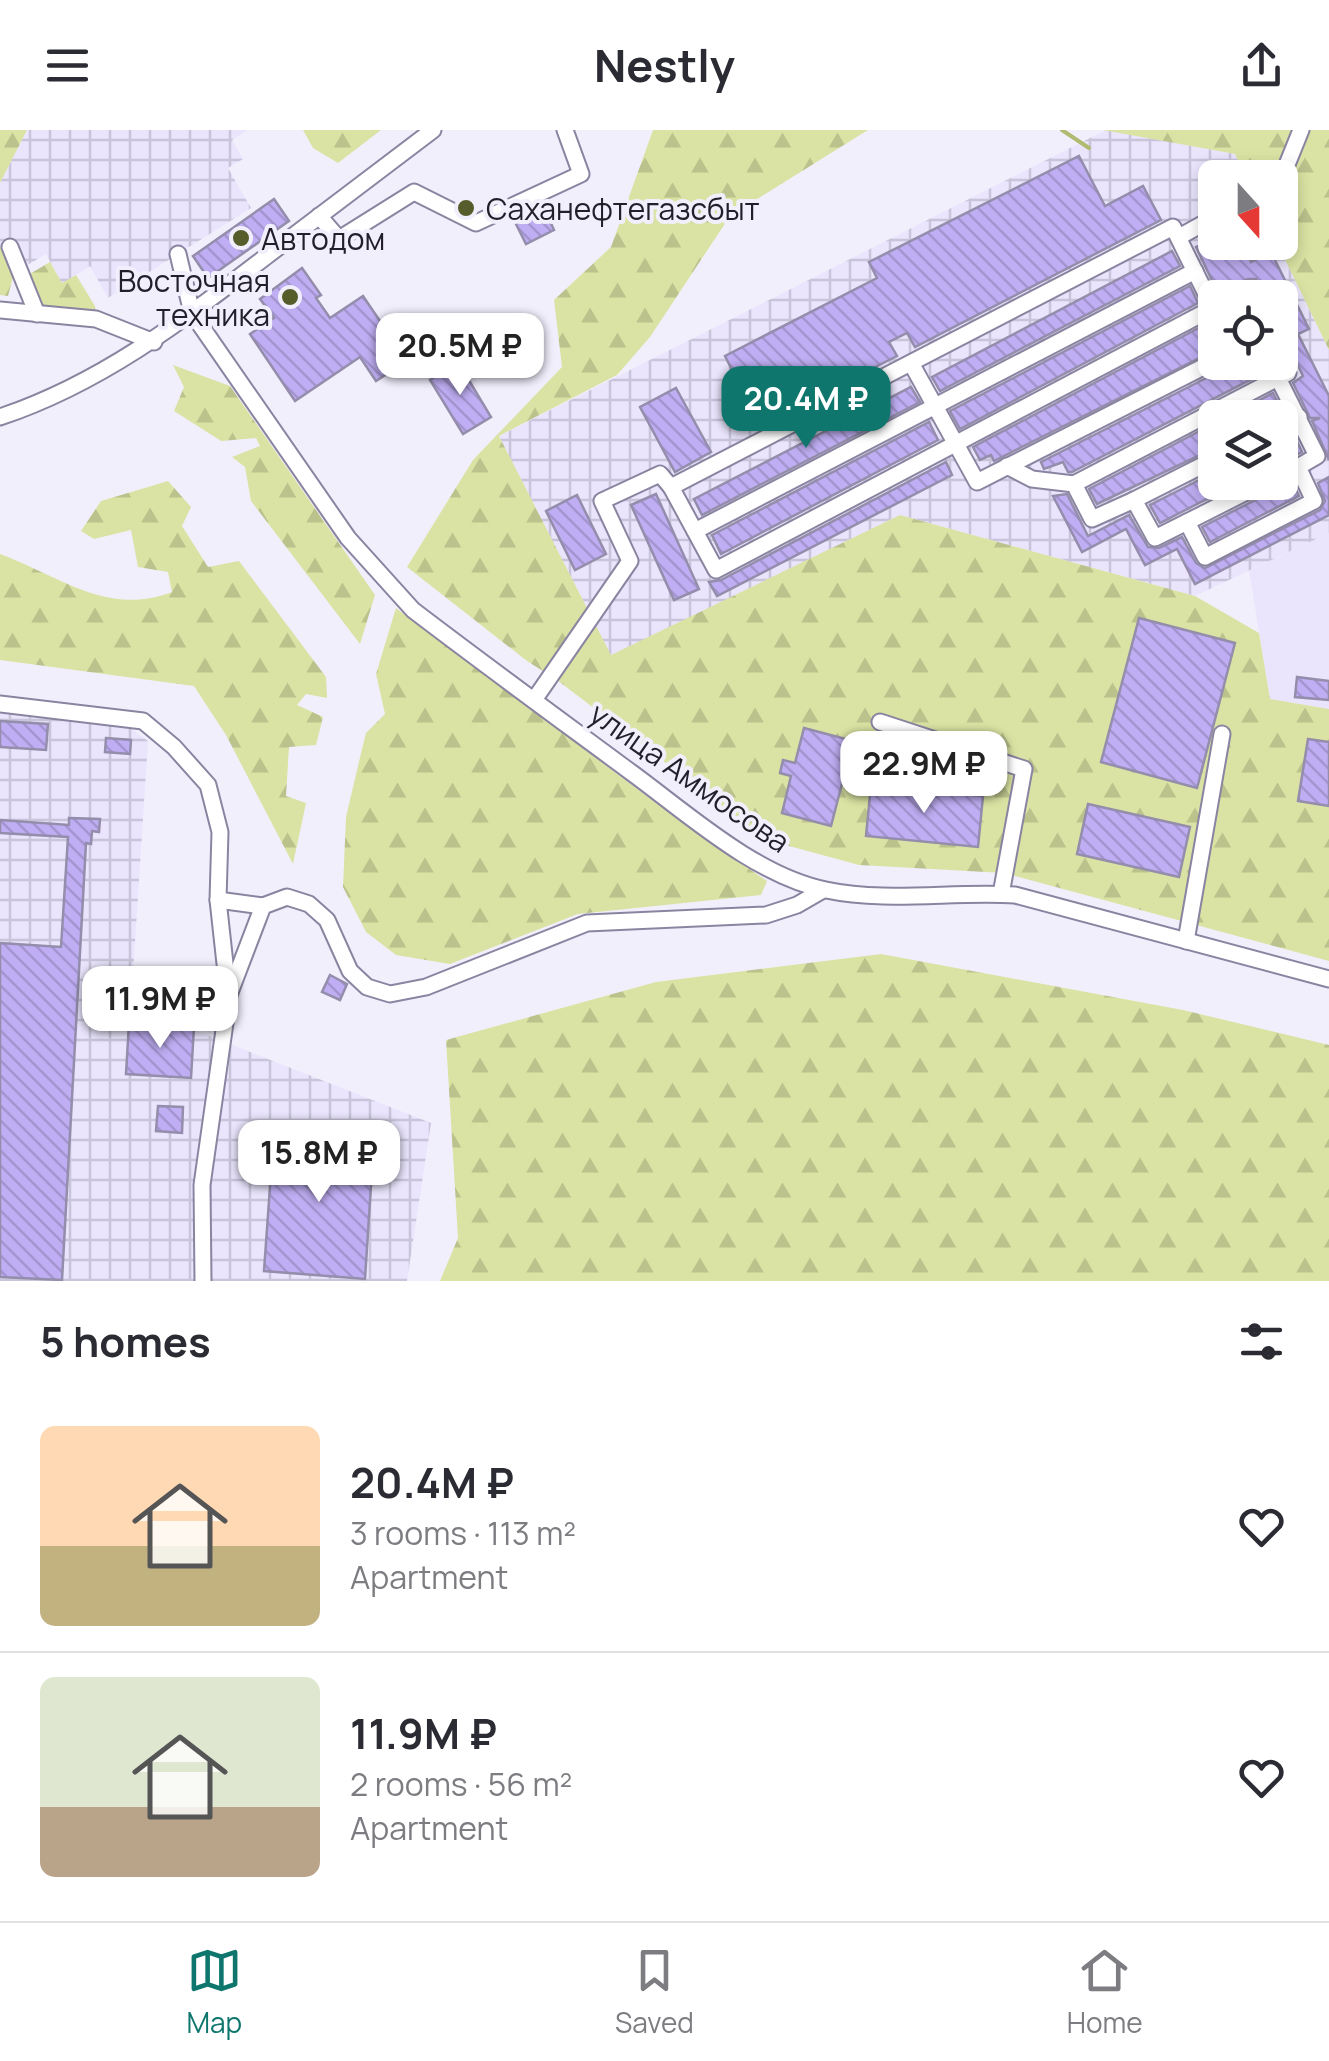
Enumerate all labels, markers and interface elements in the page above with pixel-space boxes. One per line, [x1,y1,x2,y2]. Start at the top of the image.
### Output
text: Nestly [594,34,735,96]
icon: menu [40,38,95,93]
icon: share [1234,38,1289,93]
north arrow [1198,160,1298,260]
map controls [1198,160,1298,500]
place label: Саханефтегазсбыт [486,188,760,229]
marker: Саханефтегазсбыт [455,197,477,219]
place label: Автодом [261,218,385,259]
marker: Автодом [230,227,252,249]
place label: Восточная техника [118,260,270,335]
button: locate [1198,280,1298,380]
marker: Восточная техника [279,286,301,308]
pin: 20.5M ₽ [368,313,552,398]
text: 20.5M ₽ [398,323,522,367]
pin: 20.4M ₽ [714,366,898,451]
text: 20.4M ₽ [744,376,868,420]
button: layers [1198,400,1298,500]
street label: улица Аммосова [582,693,798,861]
pin: 22.9M ₽ [832,731,1016,816]
text: 22.9M ₽ [862,741,986,785]
pin: 11.9M ₽ [68,966,252,1051]
text: 11.9M ₽ [104,976,216,1020]
pin: 15.8M ₽ [227,1120,411,1205]
text: 15.8M ₽ [260,1130,378,1174]
text: 5 homes [40,1312,211,1370]
icon: filters [1234,1314,1289,1369]
text: 20.4M ₽ [350,1453,514,1511]
icon: home [120,1466,240,1586]
icon: heart [1234,1499,1289,1554]
text: 3 rooms · 113 m² [350,1511,576,1555]
text: Apartment [350,1555,508,1599]
text: 11.9M ₽ [350,1704,497,1762]
icon: home [120,1717,240,1837]
icon: heart [1234,1750,1289,1805]
text: 2 rooms · 56 m² [350,1762,572,1806]
text: Apartment [350,1806,508,1850]
tab: Map [186,1943,242,2041]
tab: Saved [615,1943,694,2041]
tab: Home [1067,1943,1143,2041]

